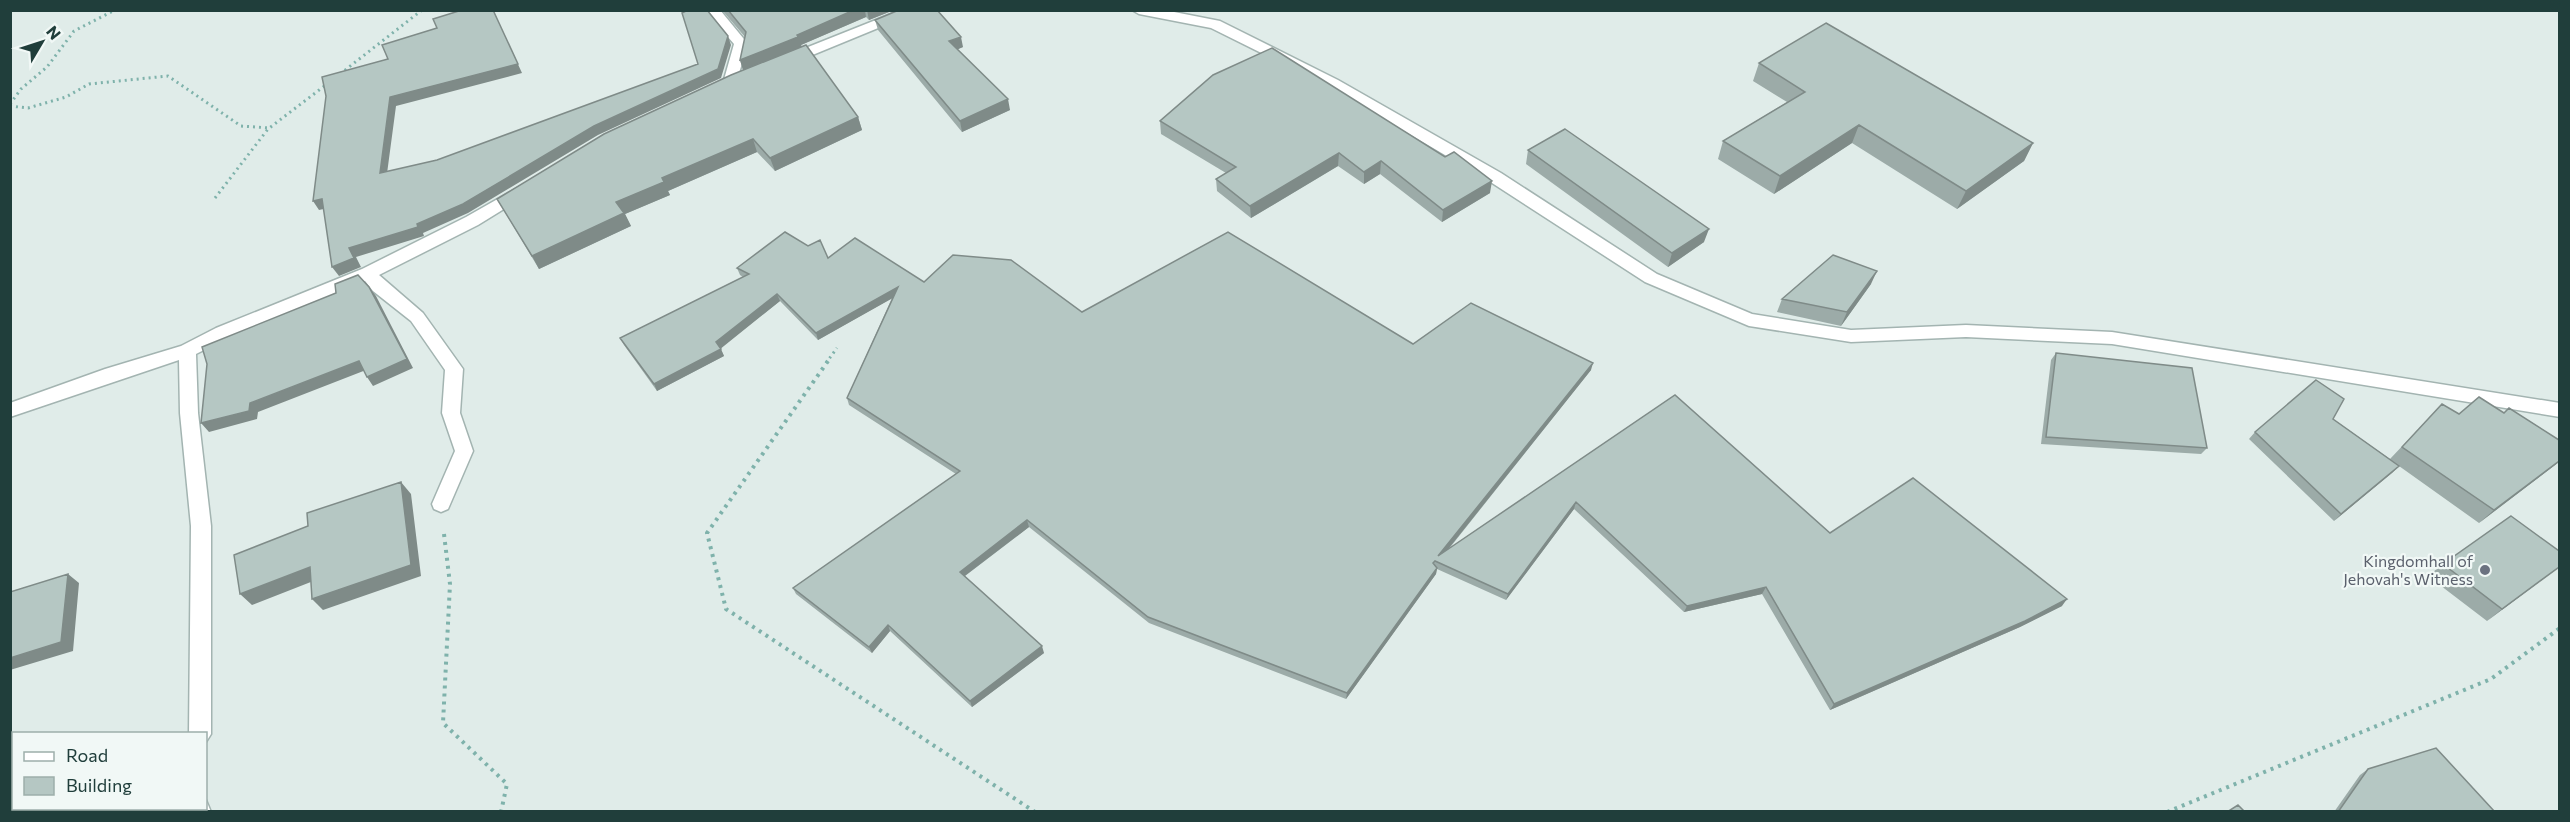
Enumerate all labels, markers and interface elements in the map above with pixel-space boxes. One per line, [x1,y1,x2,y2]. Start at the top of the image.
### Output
north arrow [12,12,72,72]
text: N [43,22,65,43]
place label: Kingdomhall of Jehovah's Witness [2343,551,2474,588]
marker: Kingdomhall of Jehovah's Witness [2478,563,2492,577]
legend [12,732,207,810]
text: Road [66,744,108,766]
text: Building [66,774,132,796]

